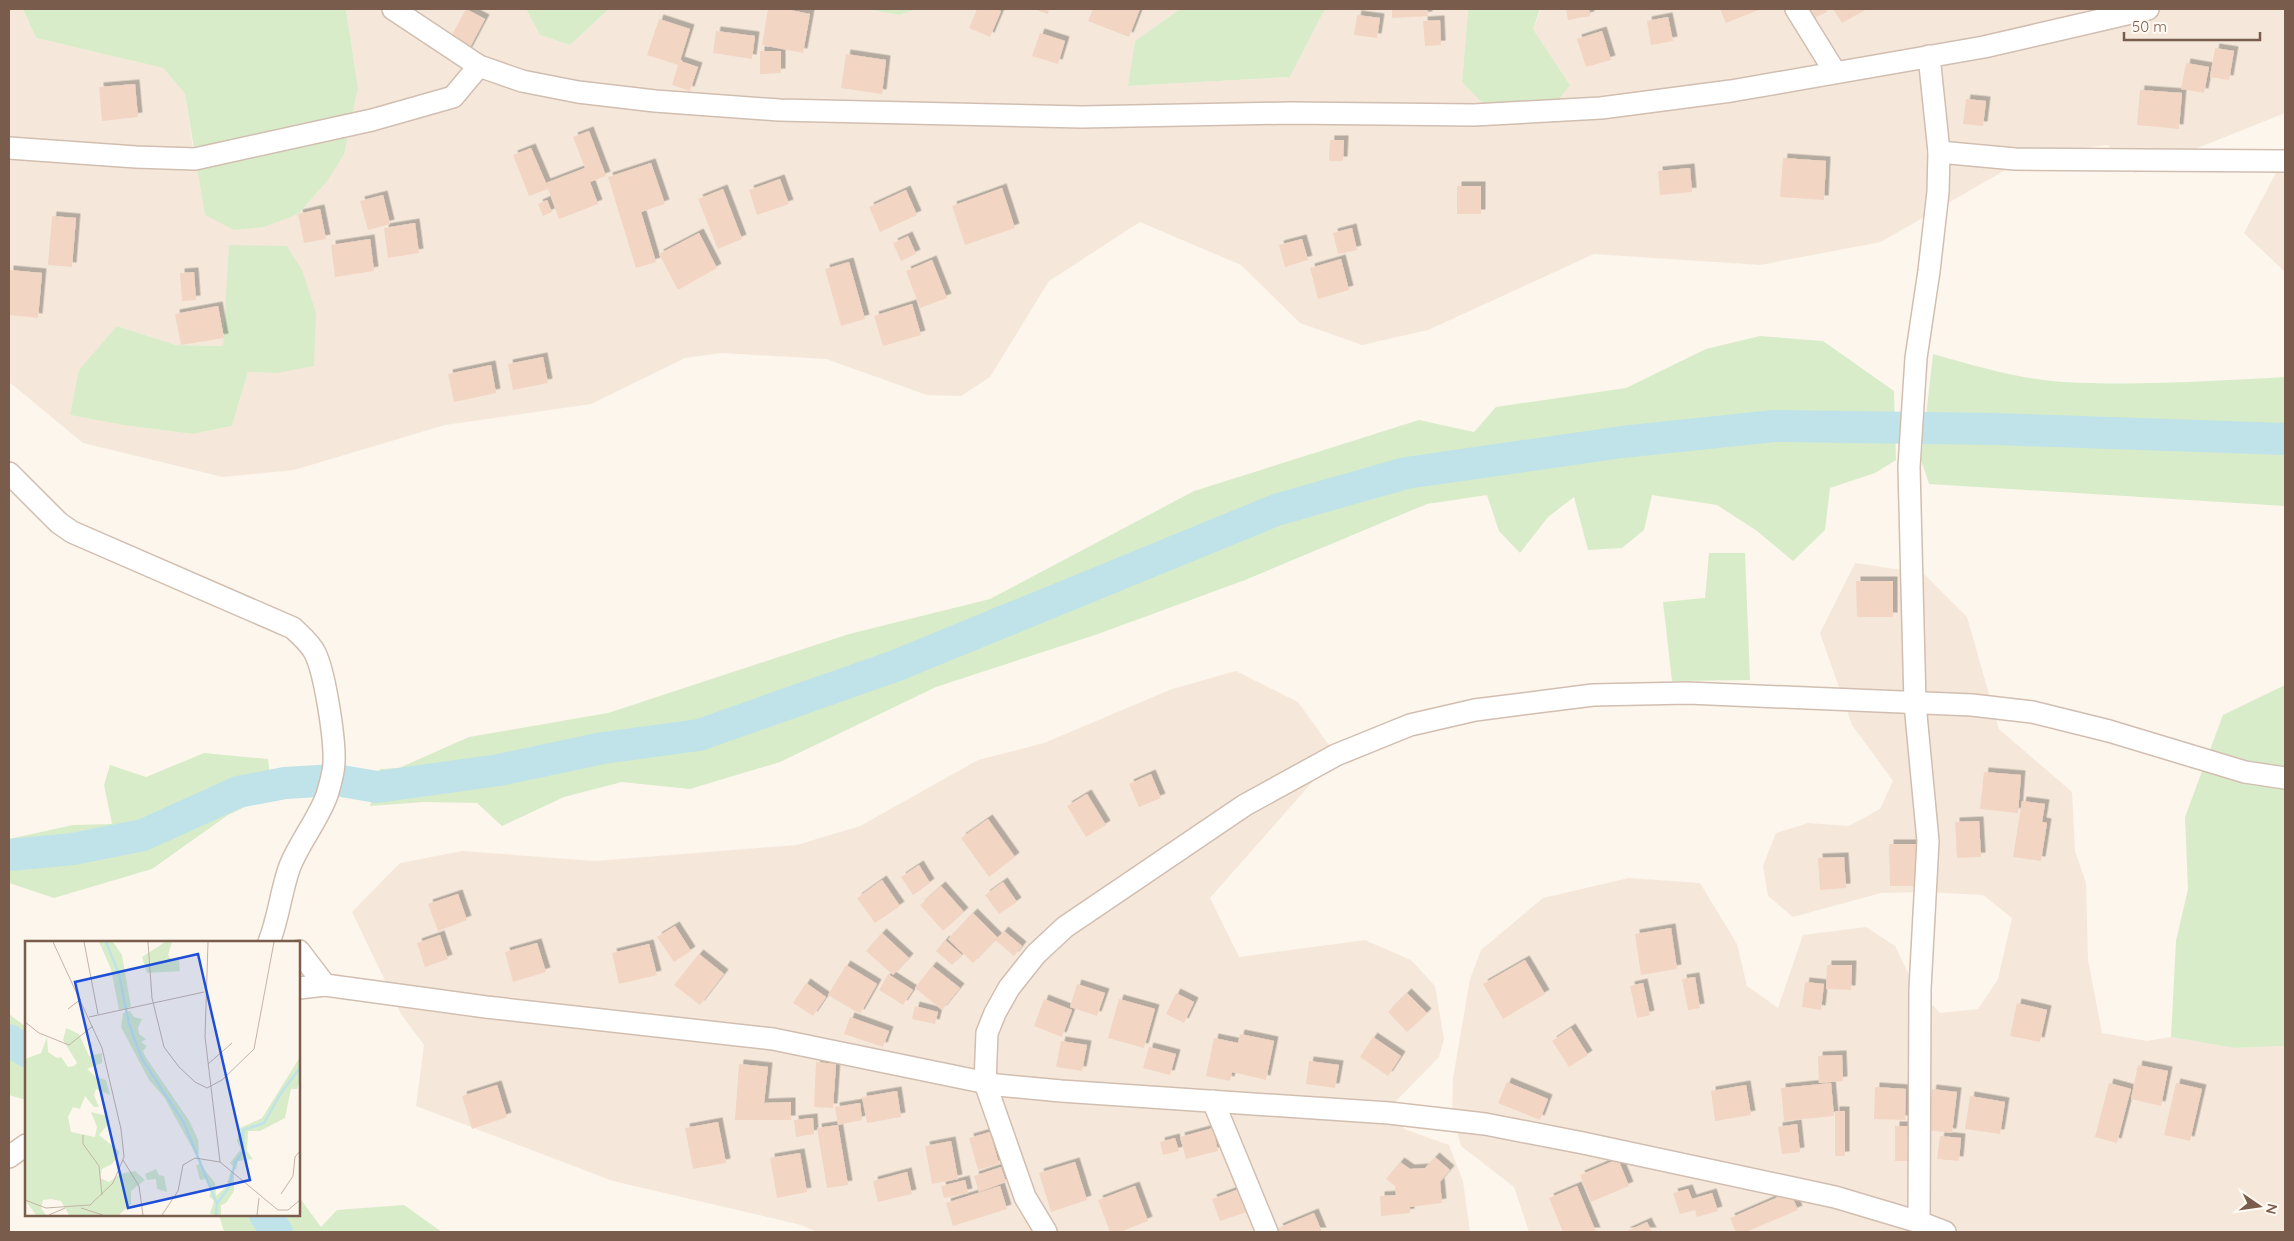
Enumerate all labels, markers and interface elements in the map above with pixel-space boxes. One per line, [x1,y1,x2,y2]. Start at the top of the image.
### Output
scale bar [2124,10,2260,42]
text: 50 m [2132,17,2167,36]
inset map [25,941,300,1216]
north arrow [2234,1181,2284,1231]
text: N [2262,1202,2282,1216]

